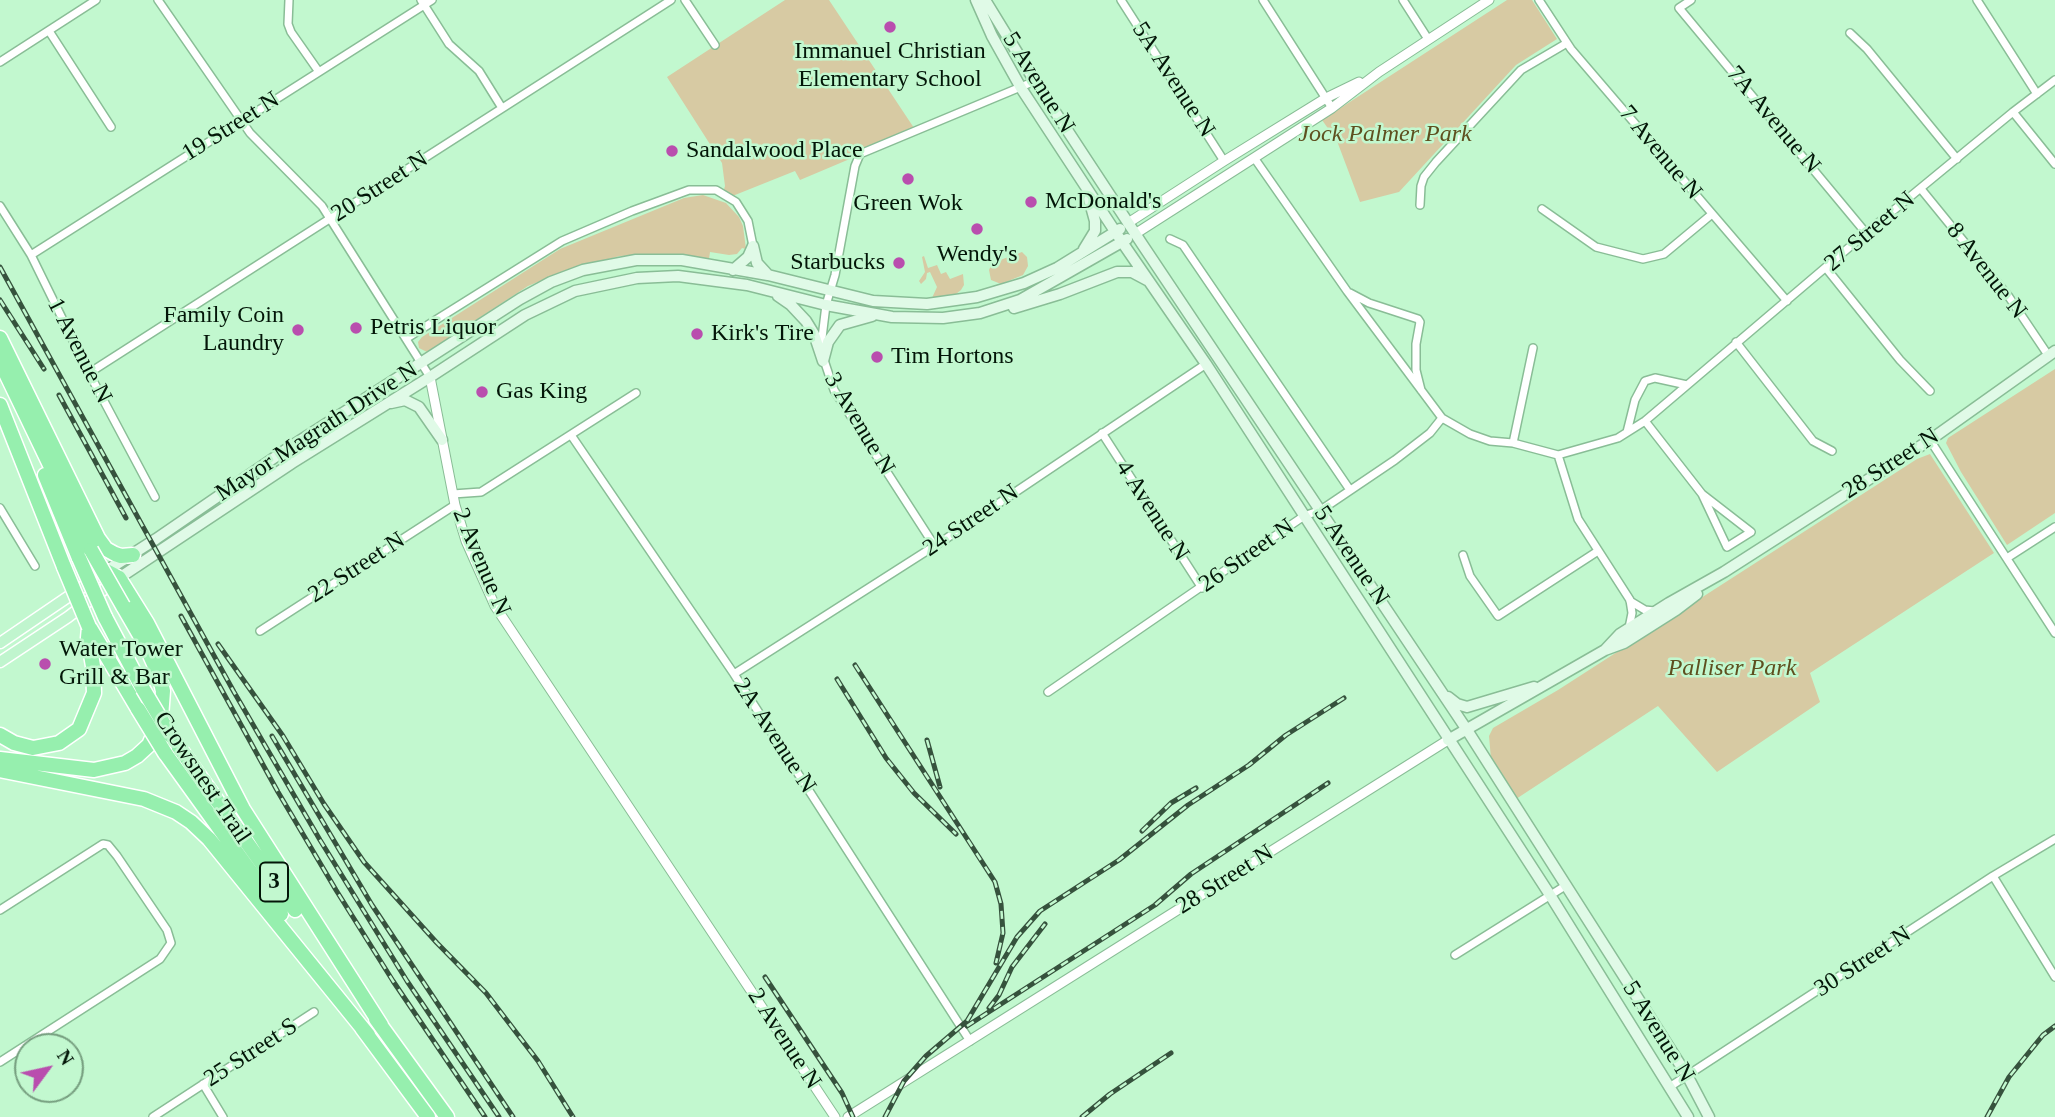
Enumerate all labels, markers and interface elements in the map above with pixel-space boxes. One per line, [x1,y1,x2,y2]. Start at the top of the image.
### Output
street label: 5A Avenue N [1125,17,1221,143]
marker: Immanuel Christian Elementary School [882,19,898,35]
street label: 5 Avenue N [996,27,1080,139]
place label: Immanuel Christian Elementary School [794,38,986,94]
street label: 7A Avenue N [1720,60,1826,180]
street label: 19 Street N [177,86,285,168]
street label: 7 Avenue N [1612,100,1708,206]
park label: Jock Palmer Park [1298,121,1472,149]
place label: Sandalwood Place [686,137,863,165]
marker: Sandalwood Place [664,143,680,159]
street label: 20 Street N [326,145,434,229]
marker: Green Wok [900,171,916,187]
street label: 27 Street N [1819,186,1921,278]
place label: McDonald's [1045,188,1161,216]
place label: Green Wok [853,190,963,218]
marker: McDonald's [1023,194,1039,210]
street label: 8 Avenue N [1940,217,2032,325]
marker: Wendy's [969,221,985,237]
place label: Wendy's [936,241,1018,269]
place label: Starbucks [790,249,885,277]
marker: Starbucks [891,255,907,271]
street label: 1 Avenue N [40,294,118,408]
place label: Family Coin Laundry [163,302,284,358]
place label: Petris Liquor [370,314,496,342]
marker: Petris Liquor [348,320,364,336]
place label: Kirk's Tire [711,320,814,348]
marker: Family Coin Laundry [290,322,306,338]
marker: Kirk's Tire [689,326,705,342]
place label: Tim Hortons [891,343,1013,371]
marker: Tim Hortons [869,349,885,365]
street label: Mayor Magrath Drive N [211,356,423,508]
street label: 3 Avenue N [817,368,901,480]
place label: Gas King [496,378,587,406]
marker: Gas King [474,384,490,400]
street label: 28 Street N [1837,422,1945,506]
street label: 4 Avenue N [1109,455,1195,567]
street label: 24 Street N [918,478,1024,564]
street label: 5 Avenue N [1307,501,1395,611]
street label: 2 Avenue N [445,504,517,620]
street label: 26 Street N [1194,513,1300,599]
street label: 22 Street N [303,526,411,610]
place label: Water Tower Grill & Bar [59,636,183,692]
park label: Palliser Park [1668,655,1796,683]
marker: Water Tower Grill & Bar [37,656,53,672]
street label: 2A Avenue N [726,673,822,799]
street label: Crowsnest Trail [147,706,257,850]
street label: 28 Street N [1171,839,1279,921]
road number: 3 [260,862,288,902]
street label: 30 Street N [1809,920,1917,1004]
street label: 5 Avenue N [1616,976,1700,1088]
street label: 2 Avenue N [741,983,827,1095]
street label: 25 Street S [199,1012,303,1094]
north arrow [14,1033,84,1103]
text: N [53,1046,78,1069]

